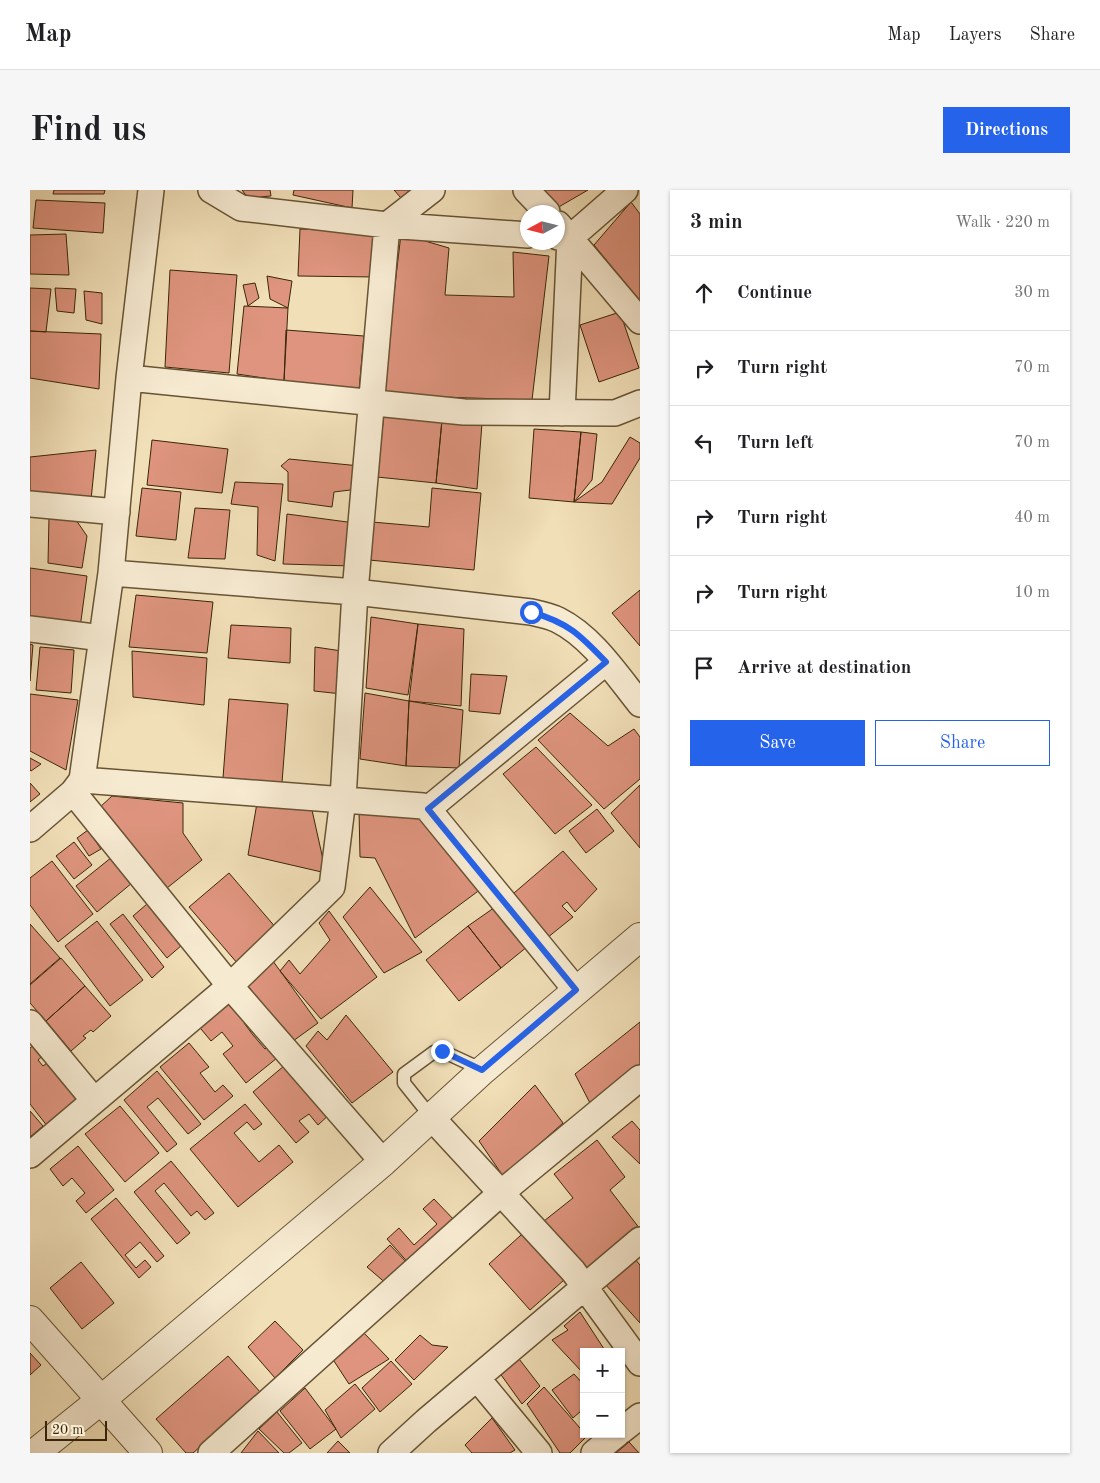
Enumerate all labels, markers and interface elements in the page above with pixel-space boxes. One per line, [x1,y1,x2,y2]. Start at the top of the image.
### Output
text: Map [25,23,72,47]
text: Map [887,26,921,44]
text: Layers [949,26,1001,44]
text: Share [1029,26,1075,44]
button: Directions [943,107,1070,153]
text: Find us [30,113,146,148]
north arrow [520,205,565,250]
text: 3 min [690,212,743,233]
text: Walk · 220 m [955,215,1050,231]
icon: ahead [690,279,718,307]
text: Continue [737,284,812,303]
text: 30 m [1014,285,1050,301]
icon: right [690,354,718,382]
text: Turn right [737,359,827,378]
text: 70 m [1014,360,1050,376]
icon: left [690,429,718,457]
text: Turn left [737,434,814,453]
text: 70 m [1014,435,1050,451]
icon: right [690,504,718,532]
text: Turn right [737,509,827,528]
text: 40 m [1014,510,1050,526]
icon: right [690,579,718,607]
text: Turn right [737,584,827,603]
text: 10 m [1014,585,1050,601]
route start [520,601,543,624]
icon: arrive [690,654,718,682]
text: Arrive at destination [737,659,911,678]
button: Save [690,720,865,766]
button: Share [875,720,1050,766]
route end [431,1040,454,1063]
map controls [580,1348,625,1438]
button: + [580,1348,625,1393]
button: − [580,1393,625,1438]
scale bar [45,1418,108,1441]
text: 20 m [52,1423,83,1437]

